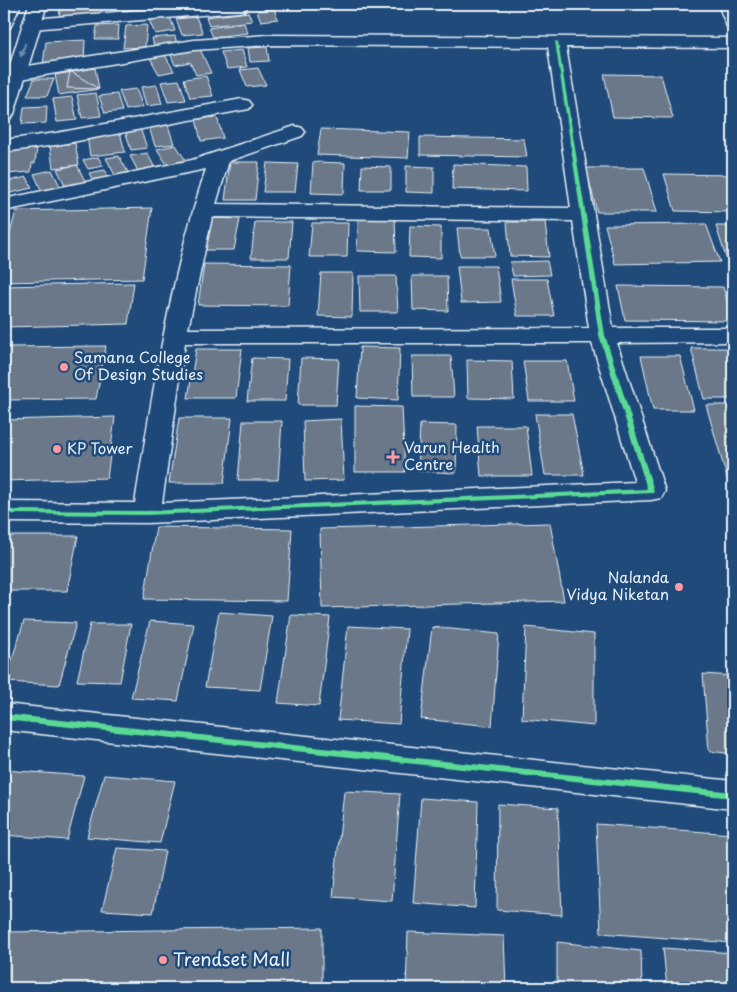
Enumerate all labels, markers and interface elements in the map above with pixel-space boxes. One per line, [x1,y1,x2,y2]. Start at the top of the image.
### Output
one-way arrow [19,43,27,58]
place label: Samana College Of Design Studies [74,345,203,385]
marker: Samana College Of Design Studies [58,361,70,373]
place label: Varun Health Centre [404,435,500,475]
place label: KP Tower [67,436,133,459]
marker: KP Tower [51,443,63,455]
marker: Varun Health Centre [386,450,400,464]
place label: Nalanda Vidya Niketan [567,565,670,605]
marker: Nalanda Vidya Niketan [673,581,685,593]
place label: Trendset Mall [173,945,290,972]
marker: Trendset Mall [157,954,169,966]

